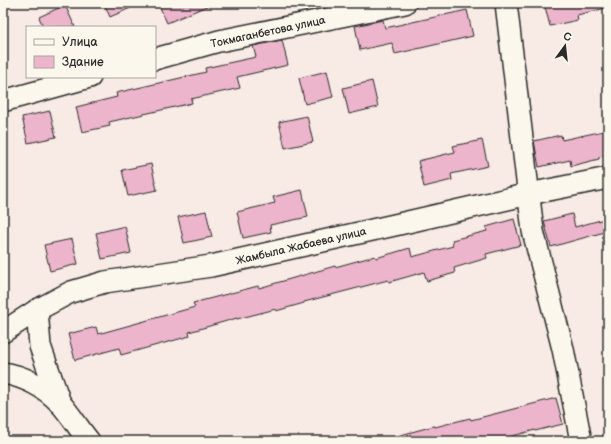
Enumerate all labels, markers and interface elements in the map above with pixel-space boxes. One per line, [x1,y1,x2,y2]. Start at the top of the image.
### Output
street label: Токмаганбетова улица [209,13,327,51]
legend [26,26,156,78]
north arrow [545,26,585,66]
text: С [562,30,573,44]
text: Улица [62,35,98,50]
text: Здание [62,55,104,70]
street label: Жамбыла Жабаева улица [234,225,368,267]

